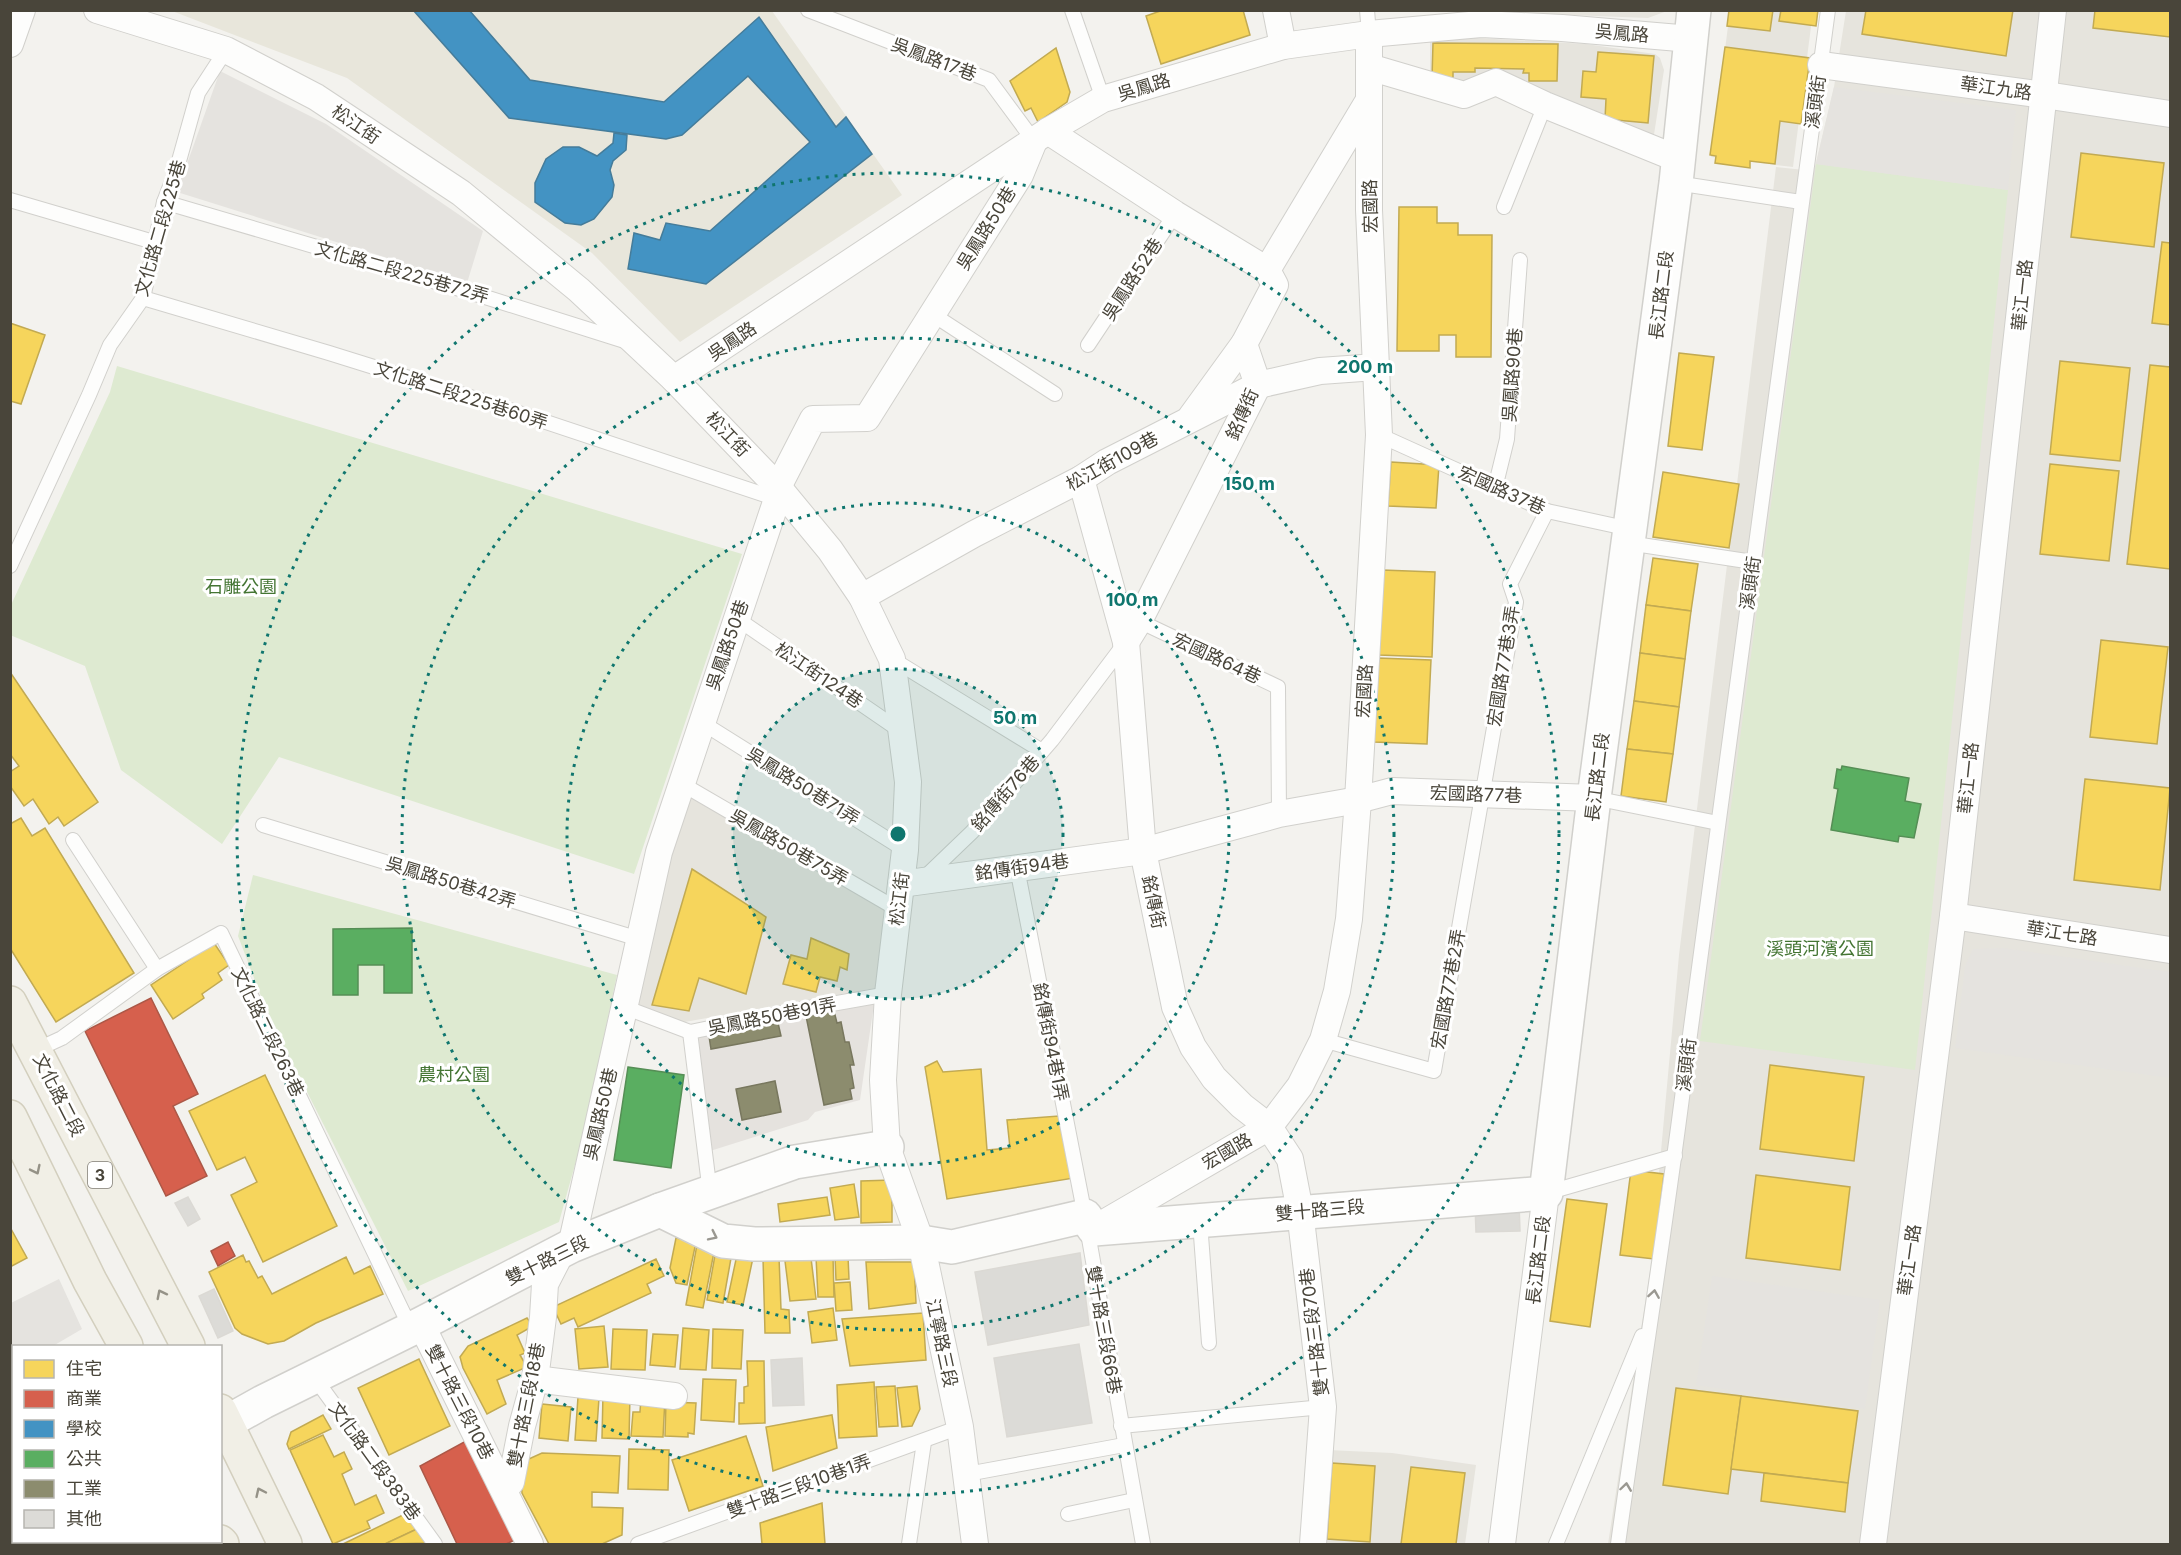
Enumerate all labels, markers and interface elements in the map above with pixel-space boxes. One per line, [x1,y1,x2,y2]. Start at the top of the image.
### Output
street label: 吳鳳路 [1594,20,1650,46]
street label: 吳鳳路17巷 [888,33,980,85]
street label: 吳鳳路 [1115,69,1173,105]
street label: 華江九路 [1959,73,2033,103]
street label: 溪頭街 [1801,74,1829,130]
street label: 松江街 [328,100,384,148]
street label: 文化路二段225巷 [130,157,190,299]
street label: 宏國路 [1359,179,1381,233]
street label: 吳鳳路50巷 [952,182,1020,274]
street label: 吳鳳路52巷 [1098,234,1166,324]
street label: 文化路二段225巷72弄 [313,237,491,307]
street label: 長江路二段 [1645,249,1677,341]
street label: 華江一路 [2008,258,2036,332]
street label: 吳鳳路 [704,317,760,365]
street label: 吳鳳路90巷 [1498,327,1526,423]
text: 200 m [1337,356,1393,377]
street label: 文化路二段225巷60弄 [371,357,551,433]
street label: 銘傳街 [1221,385,1263,443]
street label: 松江街 [702,407,754,461]
street label: 松江街109巷 [1062,427,1162,495]
street label: 宏國路37巷 [1455,461,1549,519]
text: 150 m [1223,473,1275,494]
street label: 溪頭街 [1736,555,1764,611]
park label: 石雕公園 [205,576,277,597]
text: 100 m [1106,589,1158,610]
street label: 吳鳳路50巷 [702,597,752,693]
street label: 宏國路77巷3弄 [1483,604,1523,728]
street label: 宏國路64巷 [1170,628,1264,688]
street label: 松江街124巷 [771,638,867,712]
street label: 宏國路 [1352,663,1376,719]
text: 50 m [993,707,1037,728]
street label: 長江路二段 [1581,731,1613,823]
street label: 華江一路 [1954,741,1982,815]
street label: 吳鳳路50巷71弄 [742,743,864,829]
street label: 銘傳街76巷 [967,751,1043,835]
street label: 宏國路77巷 [1429,782,1523,806]
street label: 吳鳳路50巷75弄 [726,805,852,889]
centre of rings [888,824,908,844]
street label: 銘傳街94巷 [974,850,1070,884]
street label: 吳鳳路50巷42弄 [383,852,519,912]
street label: 松江街 [885,871,913,927]
street label: 銘傳街 [1138,873,1170,931]
street label: 華江七路 [2025,917,2099,949]
street label: 宏國路77巷2弄 [1427,927,1469,1051]
park label: 溪頭河濱公園 [1766,938,1874,959]
street label: 文化路二段263巷 [228,964,308,1100]
street label: 銘傳街94巷1弄 [1029,981,1073,1103]
street label: 吳鳳路50巷91弄 [706,993,838,1039]
street label: 溪頭街 [1672,1037,1700,1093]
street label: 文化路二段 [29,1050,89,1140]
park label: 農村公園 [418,1064,490,1085]
street label: 吳鳳路50巷 [579,1066,621,1162]
street label: 宏國路 [1198,1128,1256,1174]
road number: 3 [88,1162,112,1188]
one-way arrow [29,1163,41,1174]
street label: 雙十路三段 [1274,1196,1366,1224]
street label: 長江路二段 [1522,1214,1554,1306]
street label: 華江一路 [1894,1223,1924,1297]
one-way arrow [706,1229,717,1240]
street label: 雙十路三段 [502,1231,592,1289]
street label: 雙十路三段66巷 [1082,1264,1126,1396]
street label: 雙十路三段70巷 [1296,1267,1332,1397]
one-way arrow [1647,1289,1659,1298]
one-way arrow [157,1290,169,1301]
street label: 江寧路三段 [922,1297,962,1389]
street label: 雙十路三段10巷 [422,1341,498,1463]
street label: 雙十路三段18巷 [504,1341,548,1469]
legend [12,1345,222,1543]
text: 住宅 [66,1358,102,1379]
text: 商業 [66,1388,102,1409]
street label: 文化路二段383巷 [325,1398,425,1524]
text: 學校 [66,1418,102,1439]
text: 公共 [66,1448,102,1469]
street label: 雙十路三段10巷1弄 [724,1450,874,1522]
text: 工業 [66,1478,102,1499]
one-way arrow [1619,1482,1631,1491]
one-way arrow [255,1487,267,1498]
text: 其他 [66,1508,102,1529]

